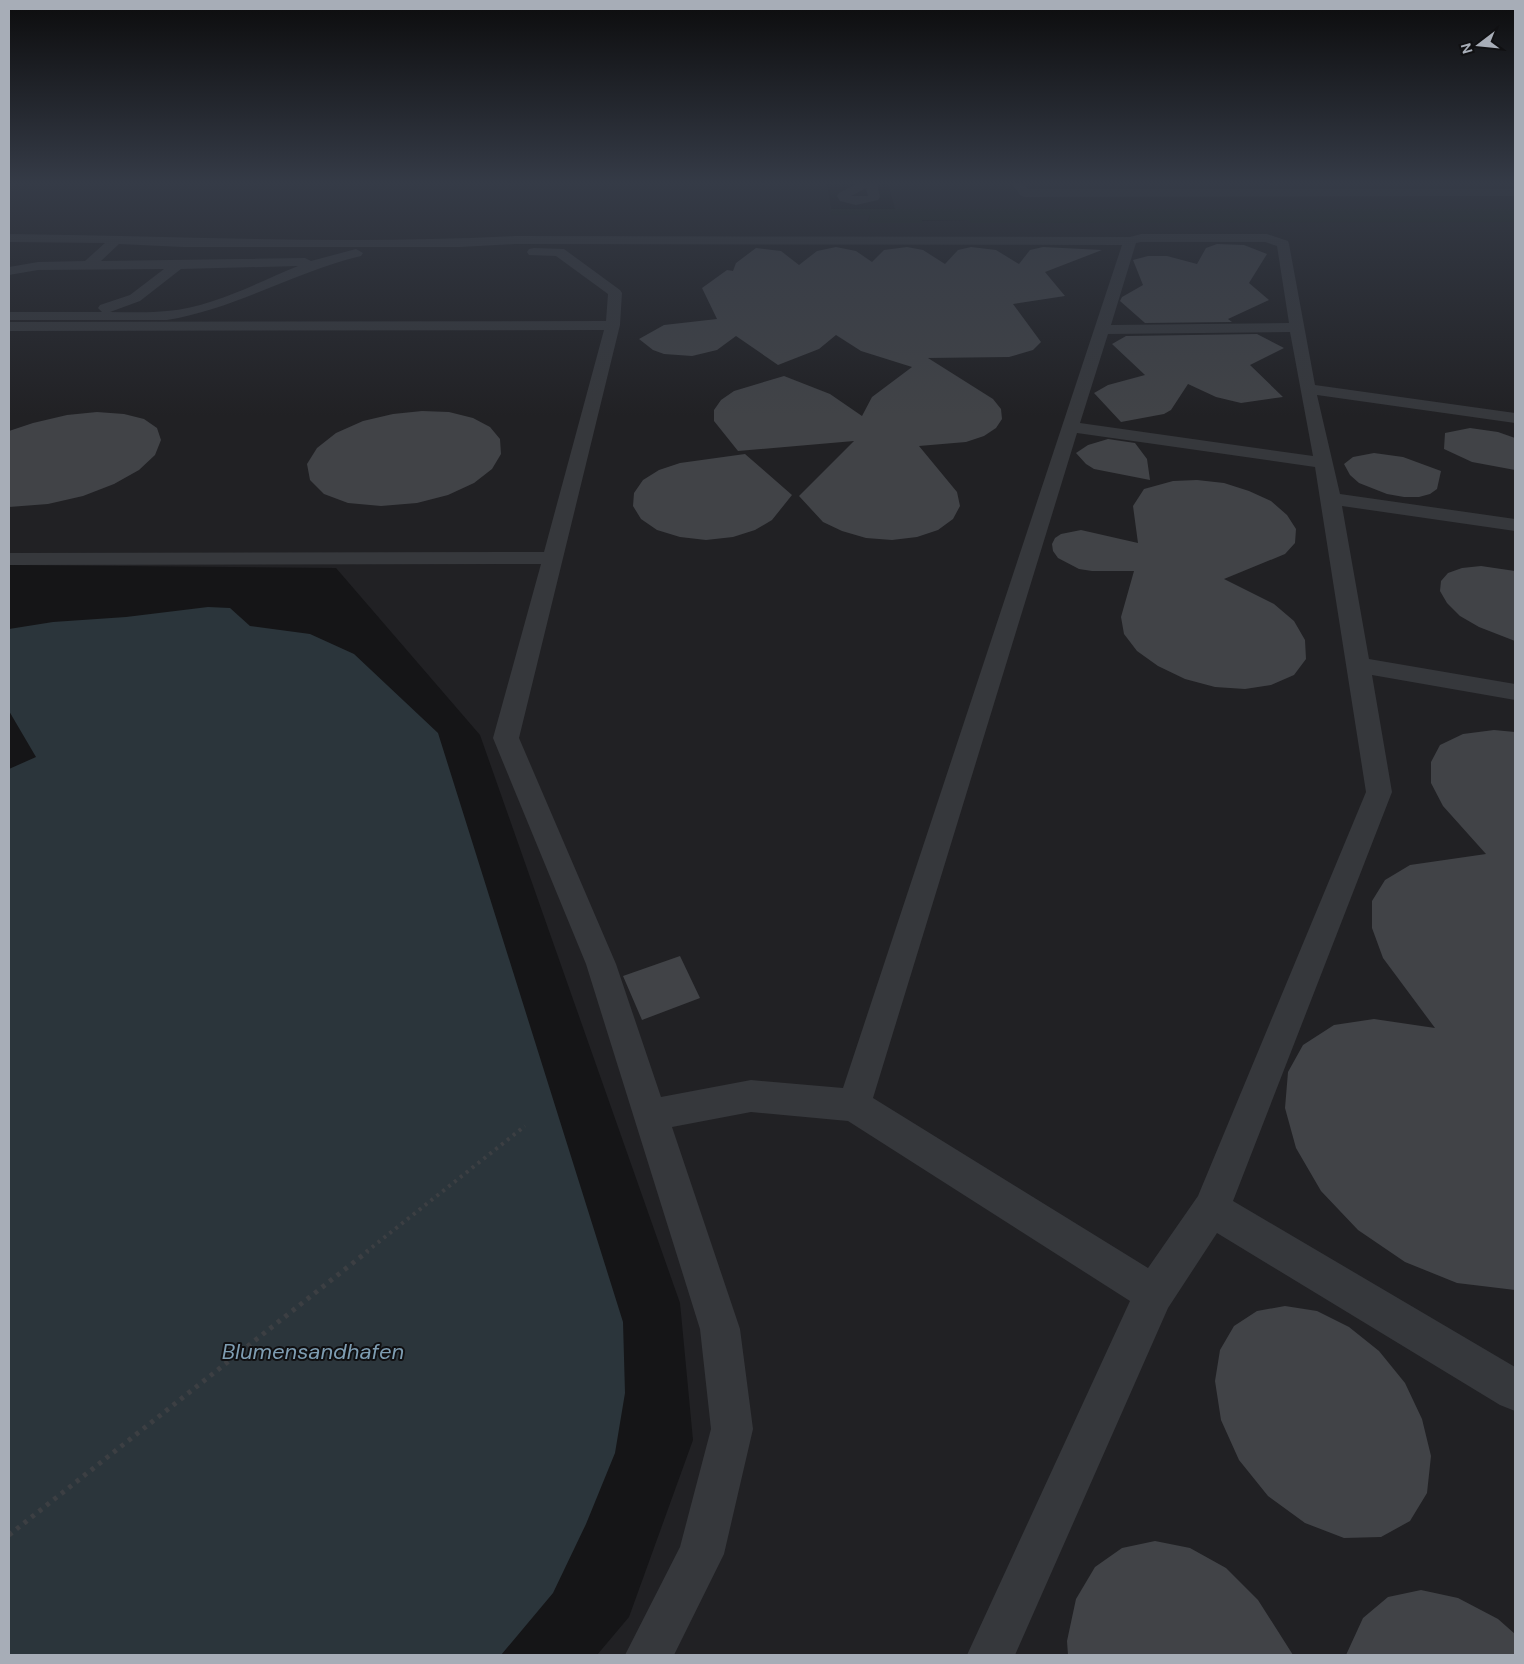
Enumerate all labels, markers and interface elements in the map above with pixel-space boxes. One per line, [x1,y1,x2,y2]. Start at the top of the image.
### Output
north arrow [1454,20,1504,70]
text: N [1456,41,1477,56]
water label: Blumensandhafen [222,1337,404,1366]

